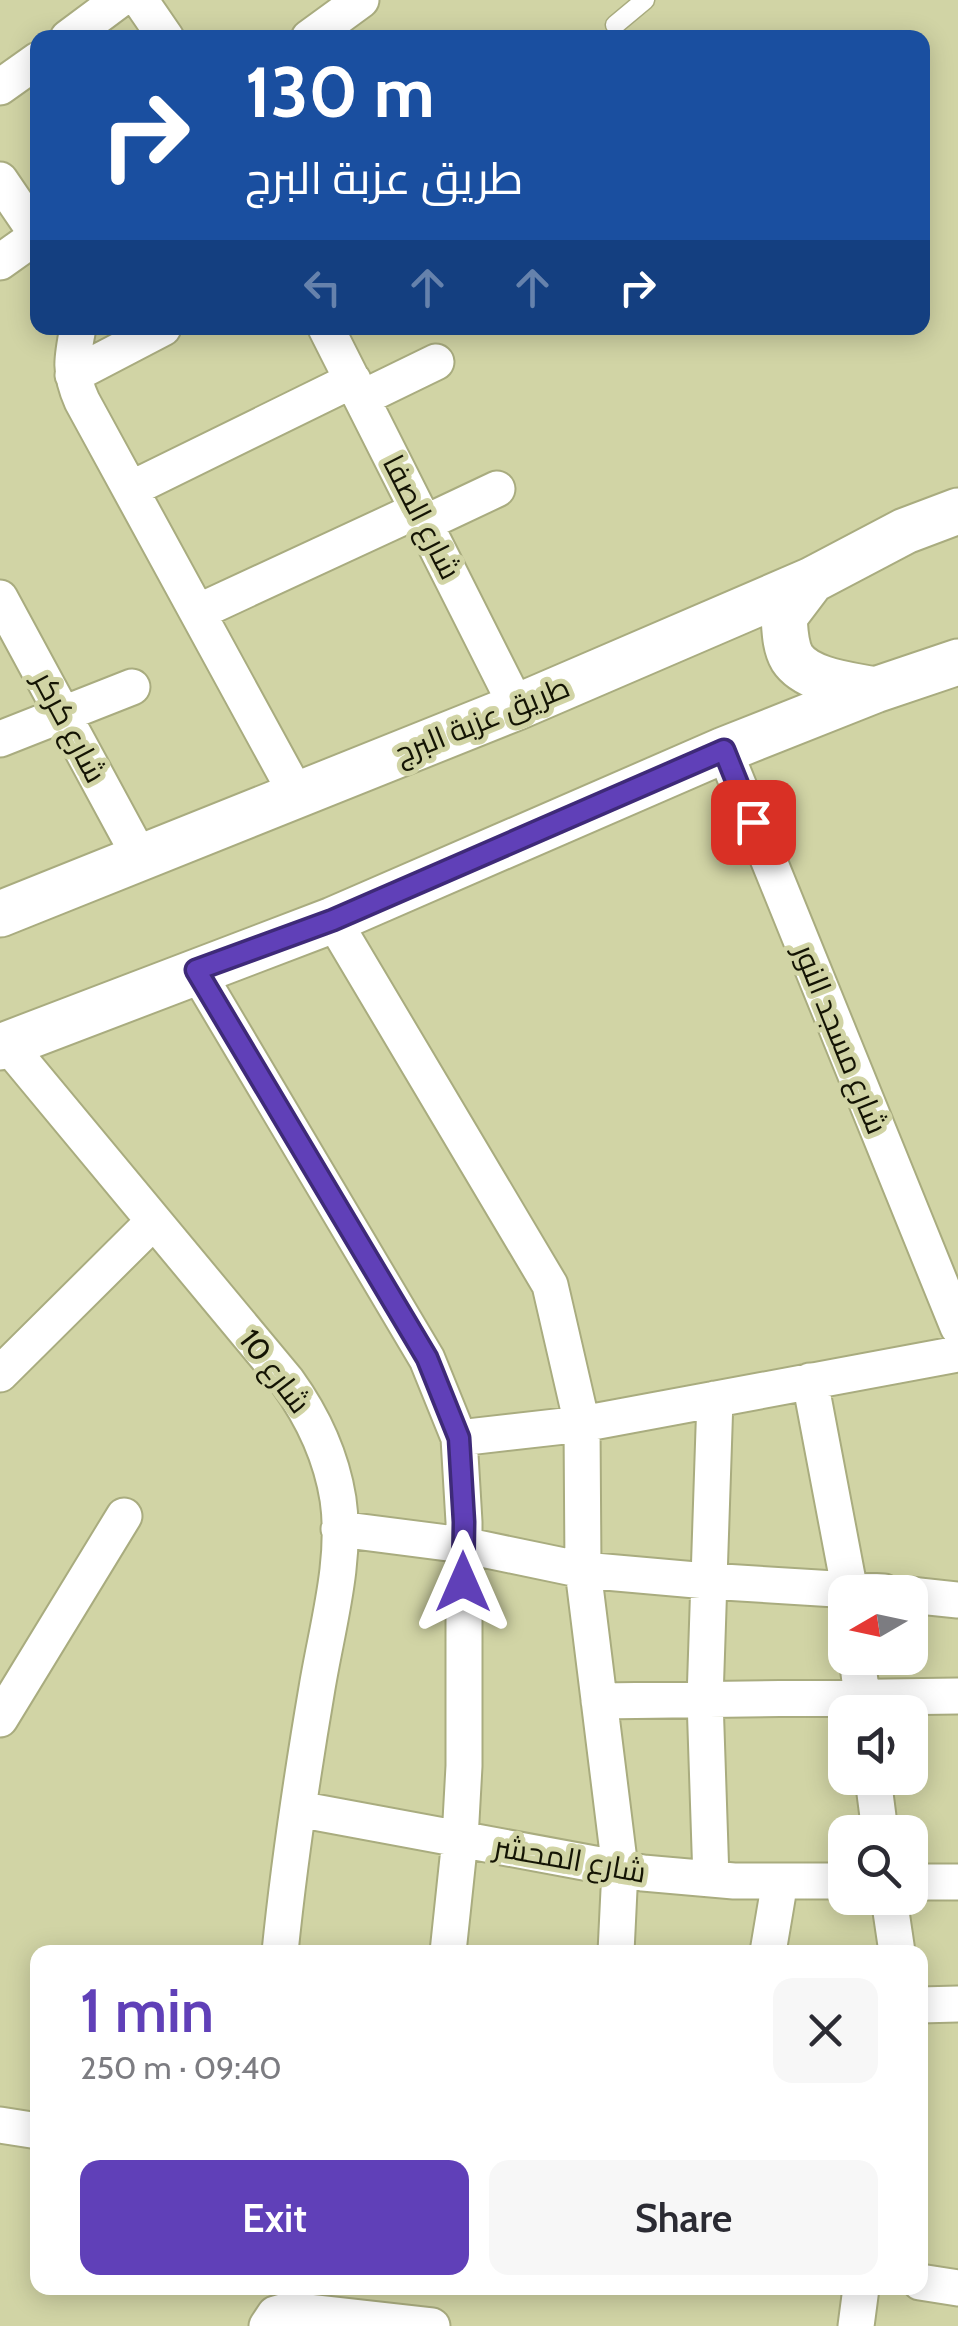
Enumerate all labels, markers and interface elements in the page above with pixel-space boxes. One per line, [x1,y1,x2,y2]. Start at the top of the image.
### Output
text: 130 m [245,49,435,135]
icon: right [80,70,210,200]
text: طريق عزبة البرج [245,151,524,205]
icon: left [295,260,350,315]
icon: ahead [400,260,455,315]
icon: ahead [505,260,560,315]
icon: right [610,260,665,315]
street label: شارع الصفا [373,449,469,586]
street label: شارع كركر [23,663,115,790]
street label: طريق عزبة البرج [389,668,576,774]
pin [711,780,796,865]
icon: arrive [726,795,781,850]
street label: شارع مسجد النور [784,937,896,1140]
street label: شارع 10 [230,1322,319,1422]
position arrow [411,1530,515,1634]
north arrow [828,1575,928,1675]
map controls [828,1575,928,1915]
button: sound [828,1695,928,1795]
button: search [828,1815,928,1915]
street label: شارع المحشر [489,1827,649,1893]
text: 1 min [80,1974,214,2047]
button: close [773,1978,878,2083]
text: 250 m · 09:40 [80,2048,282,2087]
button: Exit [80,2160,469,2275]
button: Share [489,2160,878,2275]

